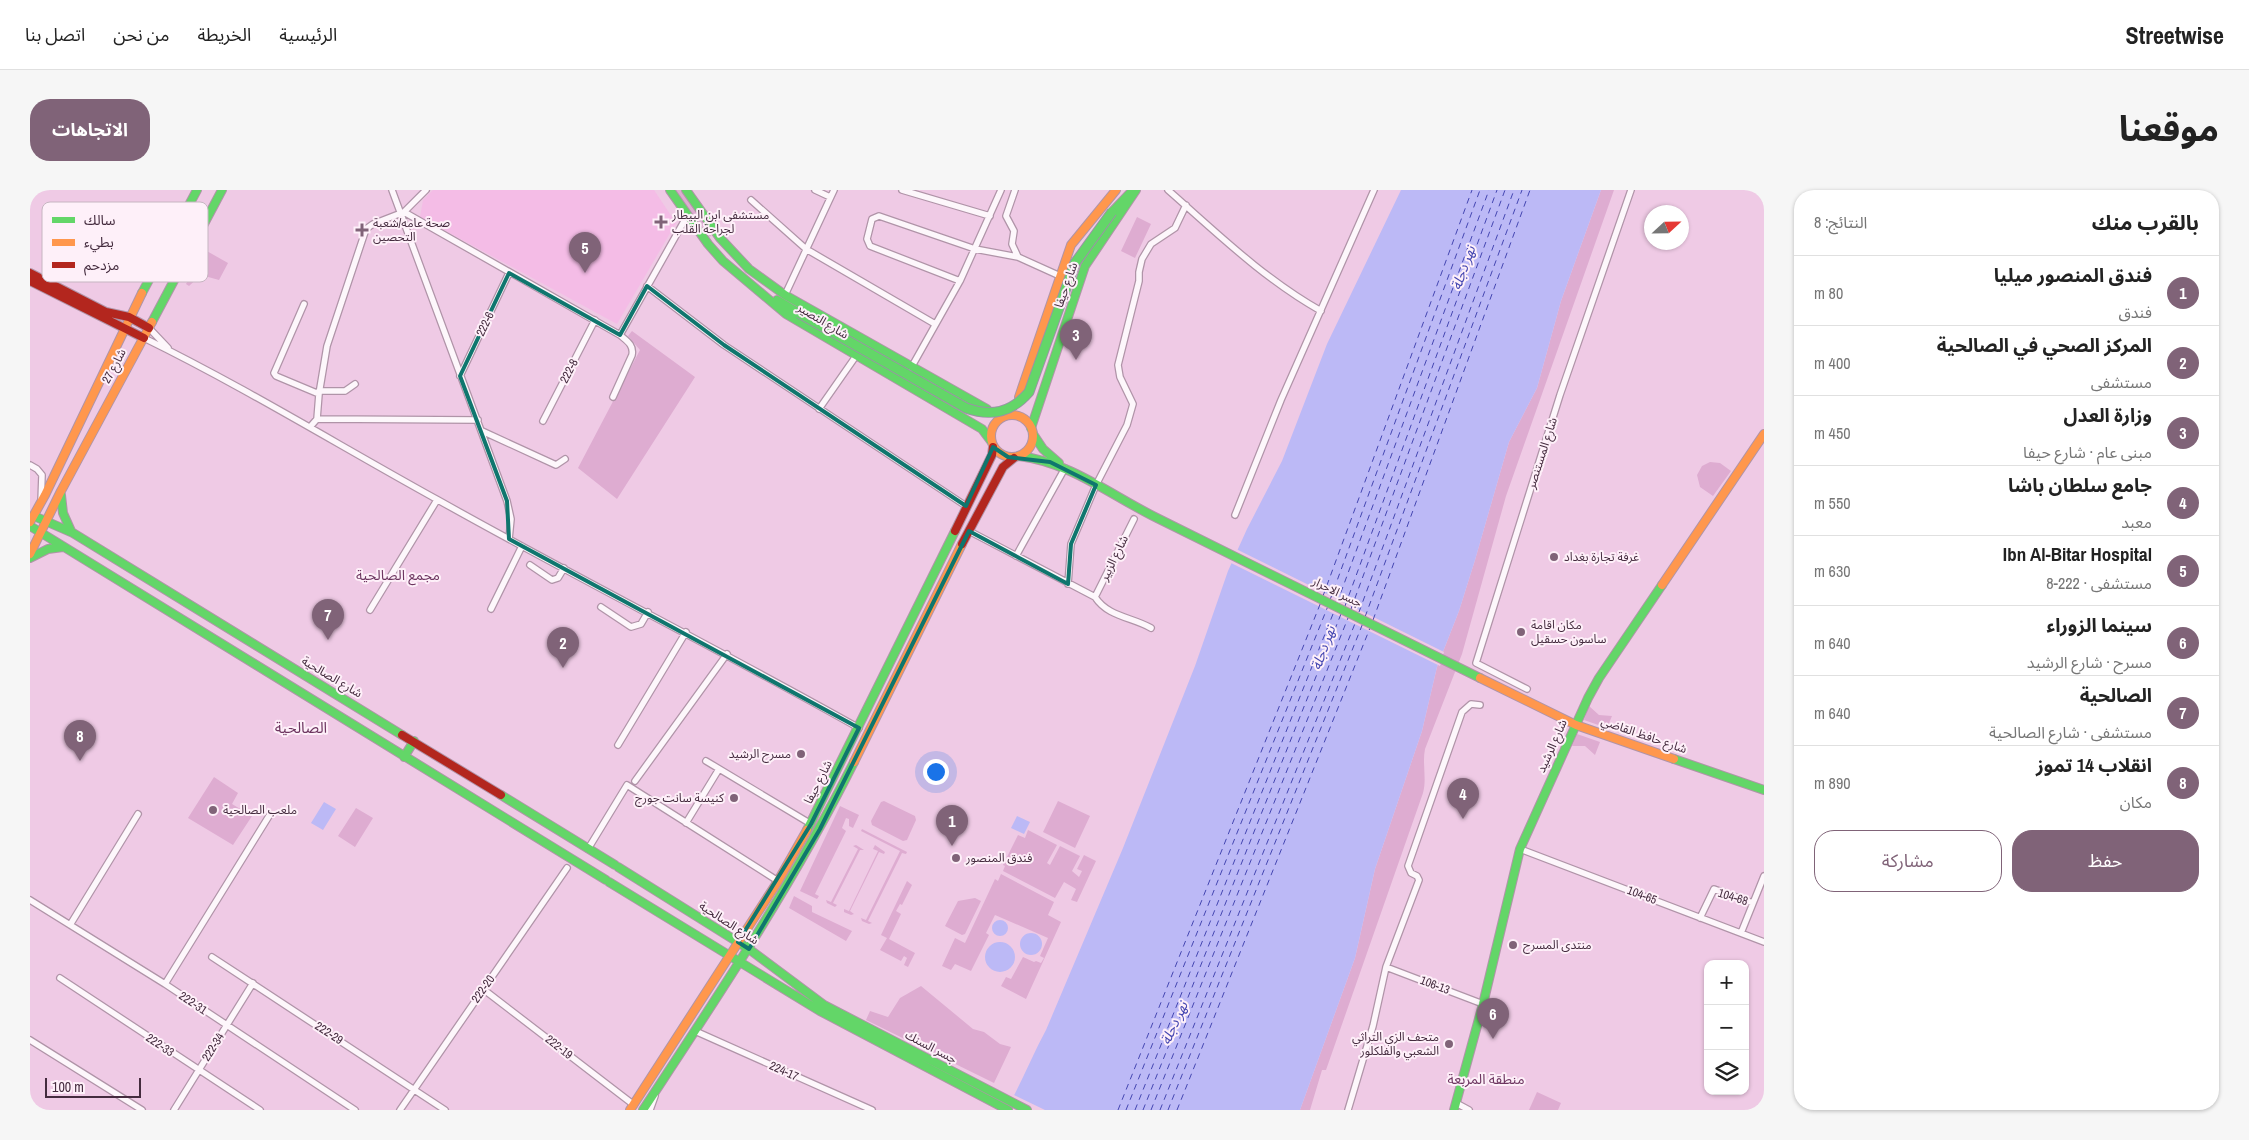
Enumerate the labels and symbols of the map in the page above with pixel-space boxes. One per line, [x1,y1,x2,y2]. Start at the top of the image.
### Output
legend [42,202,208,282]
north arrow [1644,205,1689,250]
place label: مستشفى ابن البيطار لجراحة القلب [671,207,769,237]
text: سالك [84,211,116,229]
place label: صحة عامه/شعبة التحصين [373,215,450,245]
marker: مستشفى ابن البيطار لجراحة القلب [654,215,668,229]
marker: صحة عامه/شعبة التحصين [355,223,369,237]
pin: 5 [569,232,601,273]
text: بطيء [84,233,114,253]
water label: نهر دجلة [1447,243,1480,292]
text: مزدحم [84,256,119,276]
street label: شارع حيفا [1051,260,1082,310]
street label: شارع النصیر [793,299,851,343]
street label: 222-6 [472,309,498,339]
pin: 3 [1060,319,1092,360]
street label: شارع 27 [98,346,131,387]
street label: 222-8 [556,356,582,386]
street label: شارع المستنصر [1523,415,1562,492]
street label: شارع الزبير [1096,532,1133,585]
place label: غرفة تجارة بغداد [1564,549,1639,565]
marker: غرفة تجارة بغداد [1548,551,1560,563]
district label: مجمع الصالحية [356,566,440,586]
street label: جسر الاحرار [1309,573,1365,611]
pin: 7 [312,599,344,640]
place label: مكان اقامة ساسون حسقيل [1531,617,1606,647]
water label: نهر دجلة [1307,623,1340,672]
marker: مكان اقامة ساسون حسقيل [1515,626,1527,638]
pin: 2 [547,627,579,668]
street label: شارع الصالحية [298,653,365,702]
street label: شارع حافظ القاضي [1598,713,1689,759]
district label: الصالحية [275,717,327,738]
street label: شارع الرشيد [1533,717,1572,776]
pin: 8 [64,720,96,761]
place label: مسرح الرشيد [729,746,791,763]
marker: مسرح الرشيد [795,748,807,760]
street label: شارع حيفا [800,757,837,807]
your location [923,759,949,785]
pin: 4 [1447,778,1479,819]
place label: كنيسة سانت جورج [635,790,725,807]
marker: كنيسة سانت جورج [728,792,740,804]
place label: ملعب الصالحية [223,802,297,818]
marker: ملعب الصالحية [207,804,219,816]
pin: 1 [936,805,968,846]
place label: فندق المنصور [965,850,1032,866]
marker: فندق المنصور [950,852,962,864]
street label: 104-65 [1625,882,1660,908]
street label: 104-68 [1716,885,1750,909]
street label: شارع الصالحية [696,898,762,949]
place label: منتدى المسرح [1523,937,1592,954]
marker: منتدى المسرح [1507,939,1519,951]
street label: 222-20 [468,972,498,1006]
street label: 106-13 [1418,972,1452,998]
street label: 222-31 [176,988,211,1018]
water label: نهر دجلة [1156,998,1192,1047]
pin: 6 [1477,998,1509,1039]
street label: 222-29 [312,1018,346,1048]
street label: جسر السنك [902,1027,960,1067]
street label: 222-34 [198,1029,228,1064]
place label: متحف الزي التراثي الشعبي والفلكلور [1352,1029,1439,1061]
street label: 222-33 [143,1030,177,1060]
street label: 222-19 [542,1031,576,1063]
marker: متحف الزي التراثي الشعبي والفلكلور [1443,1038,1455,1050]
street label: 224-17 [767,1057,802,1085]
district label: منطقة المربعة [1447,1070,1525,1088]
scale bar [45,1075,141,1098]

